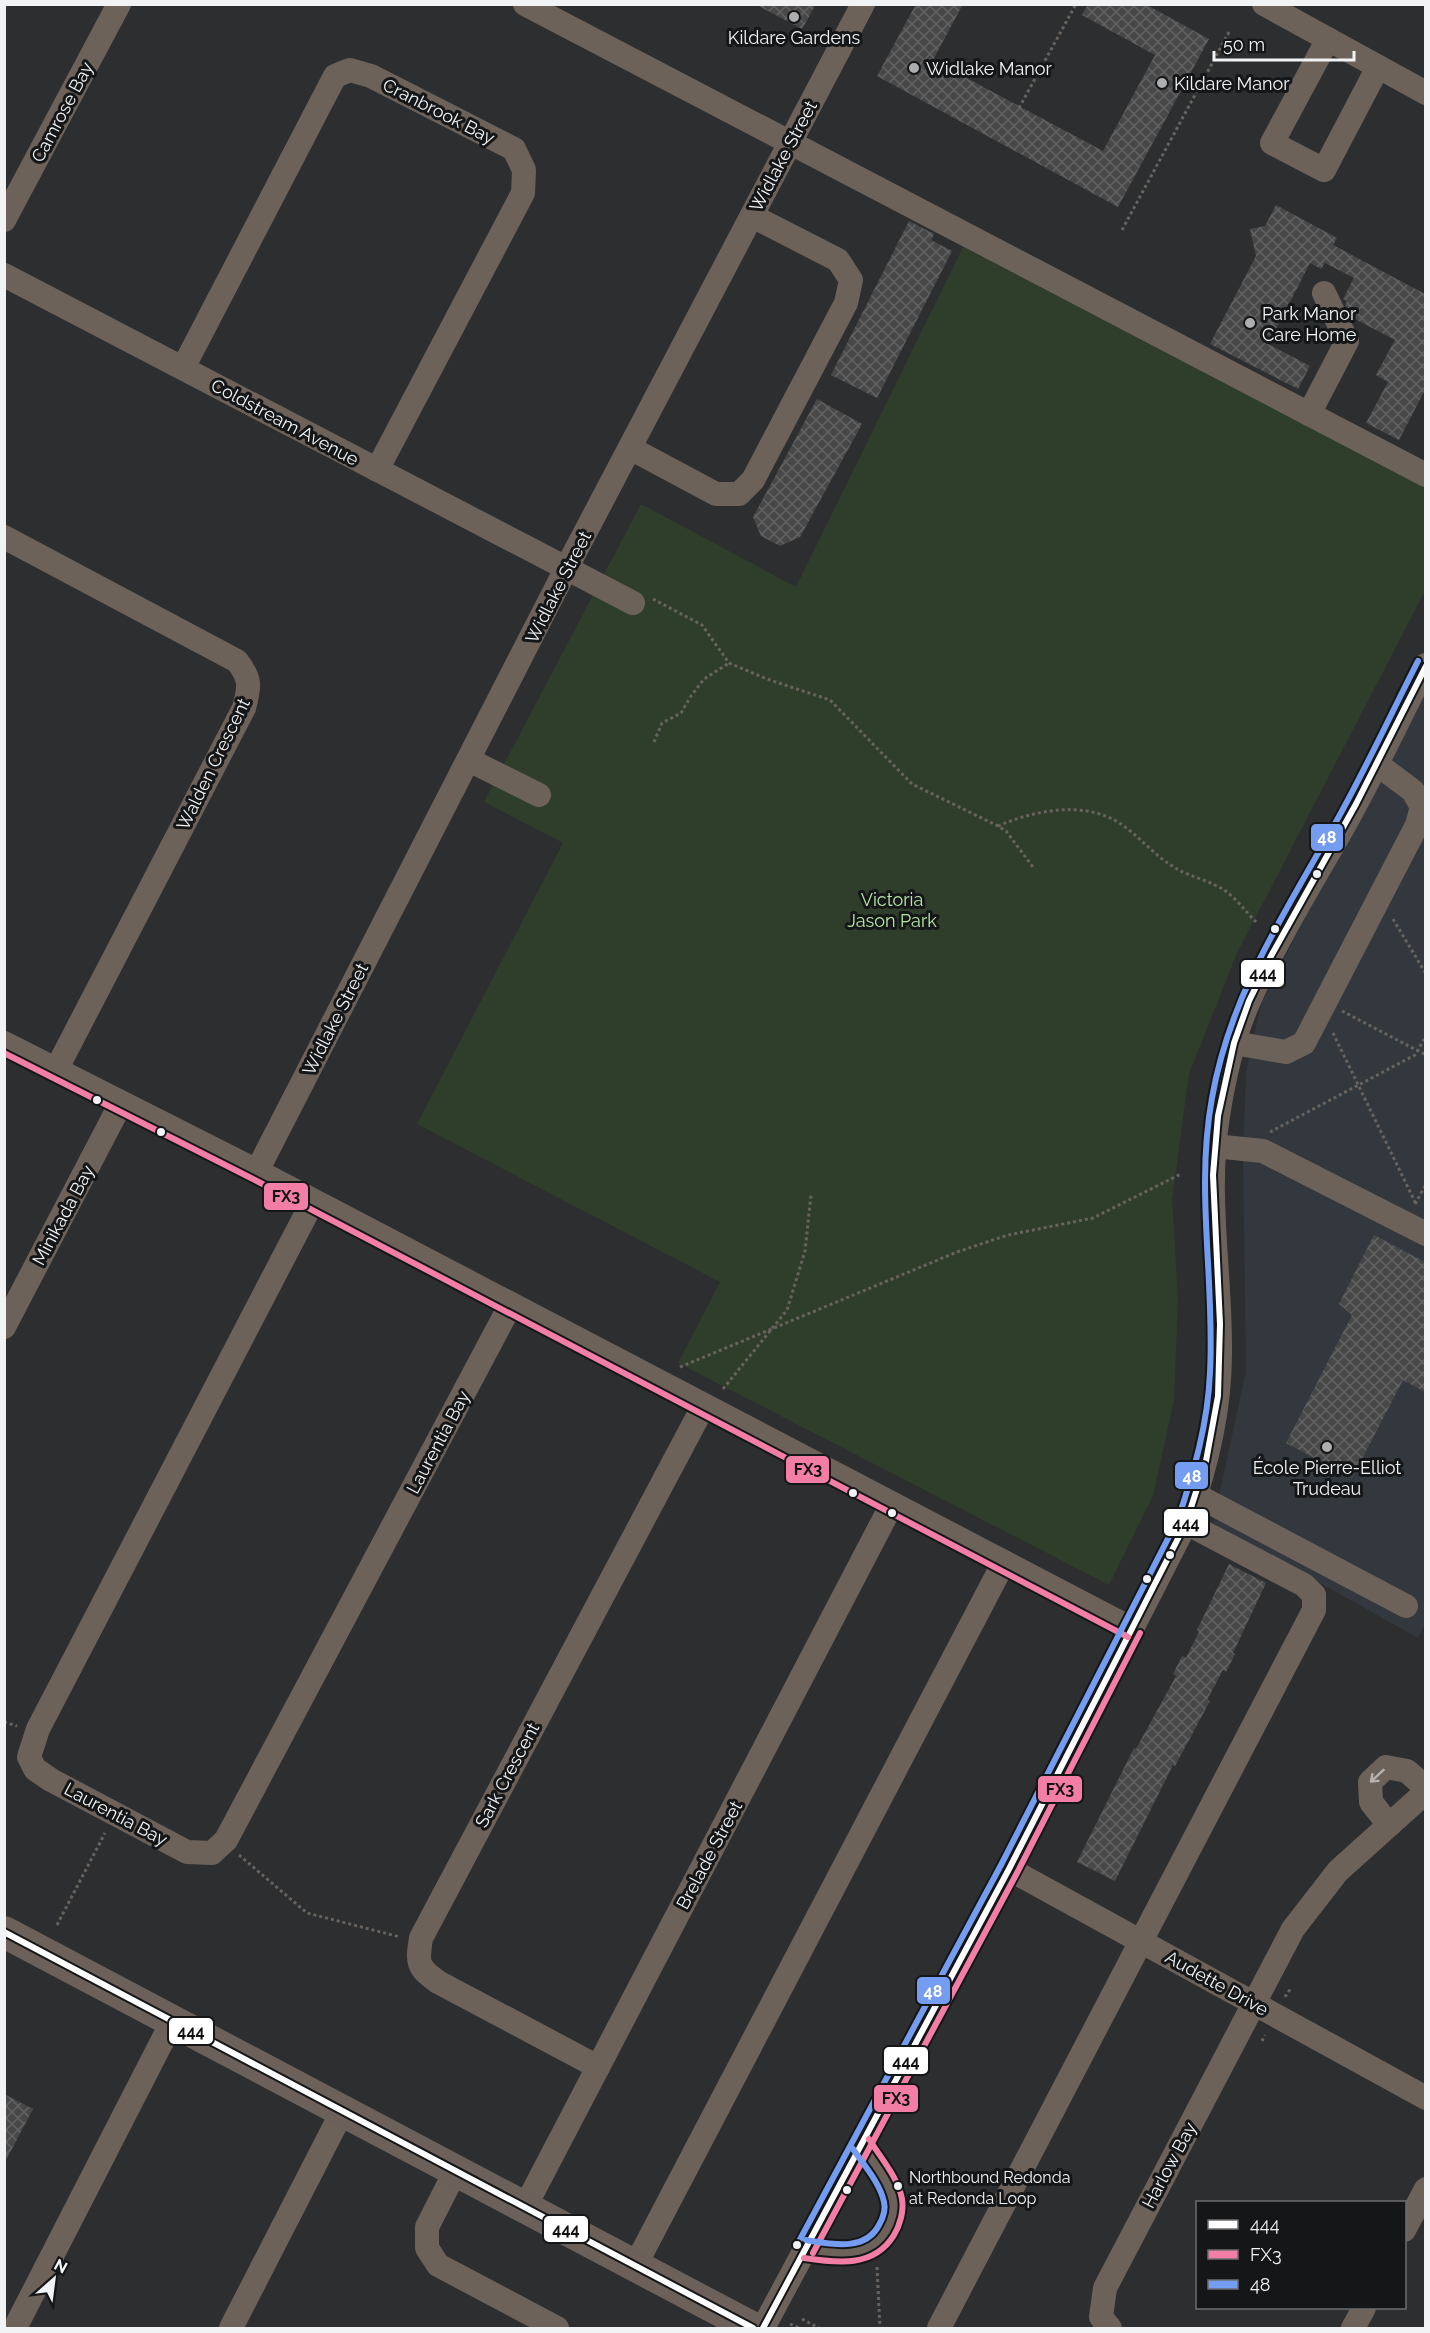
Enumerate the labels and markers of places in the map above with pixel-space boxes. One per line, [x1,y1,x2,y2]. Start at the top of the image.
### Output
marker: Kildare Gardens [787,10,801,24]
place label: Kildare Gardens [728,27,860,48]
place label: Widlake Manor [926,58,1053,79]
marker: Widlake Manor [907,61,921,75]
place label: Kildare Manor [1174,73,1290,94]
marker: Kildare Manor [1155,76,1169,90]
place label: Park Manor Care Home [1262,303,1357,345]
marker: Park Manor Care Home [1243,316,1257,330]
unlabelled marker [1311,868,1323,880]
unlabelled marker [1269,923,1281,935]
unlabelled marker [91,1094,103,1106]
unlabelled marker [155,1126,167,1138]
marker: École Pierre-Elliot Trudeau [1320,1440,1334,1454]
place label: École Pierre-Elliot Trudeau [1253,1456,1401,1499]
unlabelled marker [847,1487,859,1499]
unlabelled marker [886,1507,898,1519]
unlabelled marker [1164,1549,1176,1561]
unlabelled marker [1141,1573,1153,1585]
place label: Northbound Redonda at Redonda Loop [909,2168,1070,2208]
marker: Northbound Redonda at Redonda Loop [892,2180,904,2192]
unlabelled marker [841,2184,853,2196]
unlabelled marker [791,2239,803,2251]

